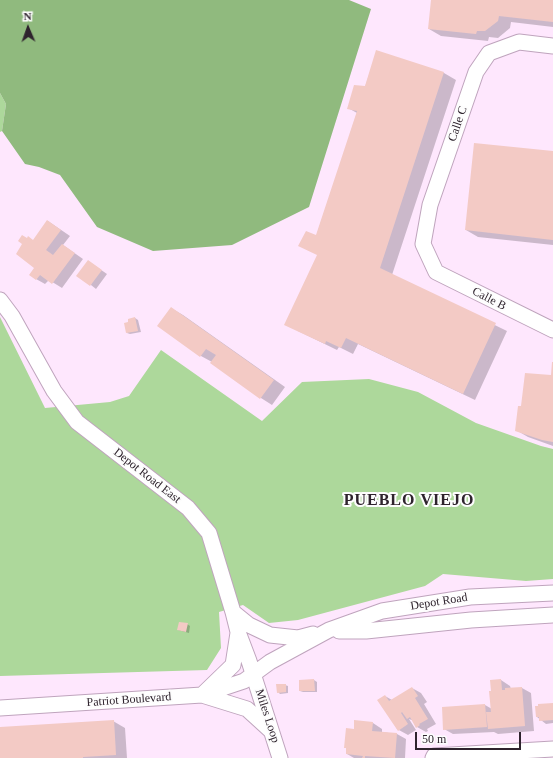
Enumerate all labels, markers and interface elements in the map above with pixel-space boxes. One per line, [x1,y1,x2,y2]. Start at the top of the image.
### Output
north arrow [8,8,48,48]
text: N [23,10,32,22]
street label: Calle C [445,104,471,144]
street label: Calle B [470,284,508,314]
street label: Depot Road East [111,445,183,507]
district label: PUEBLO VIEJO [344,491,474,511]
street label: Depot Road [409,590,469,614]
street label: Miles Loop [252,687,282,745]
street label: Patriot Boulevard [86,690,172,710]
scale bar [417,724,523,750]
text: 50 m [422,732,446,746]

